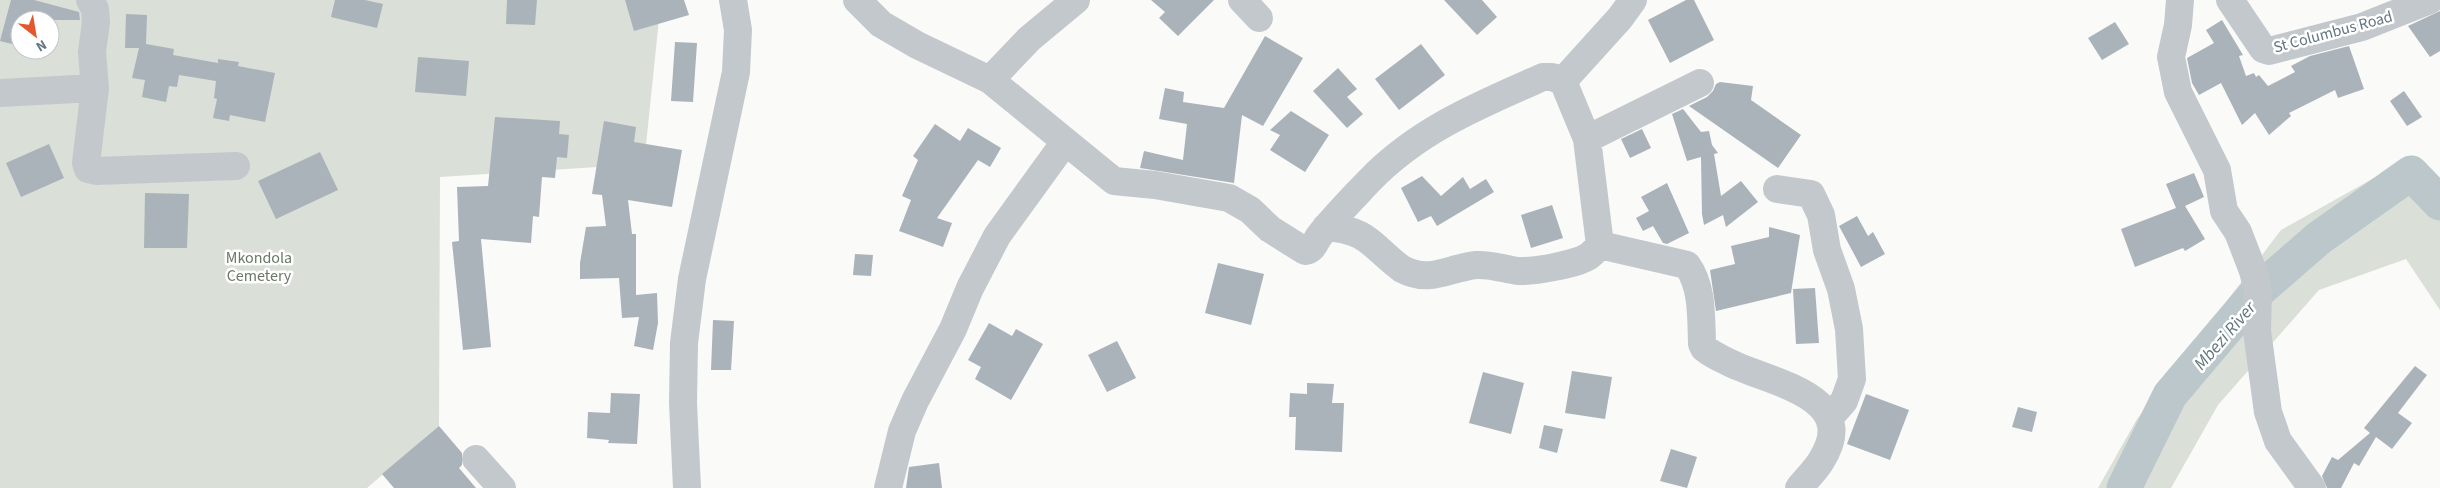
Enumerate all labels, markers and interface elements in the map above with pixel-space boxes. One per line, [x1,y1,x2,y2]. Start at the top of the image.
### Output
street label: St Columbus Road [2271,6,2395,58]
north arrow [10,10,60,60]
text: N [32,34,50,56]
park label: Mkondola Cemetery [226,247,292,287]
water label: Mbezi River [2188,296,2262,376]

